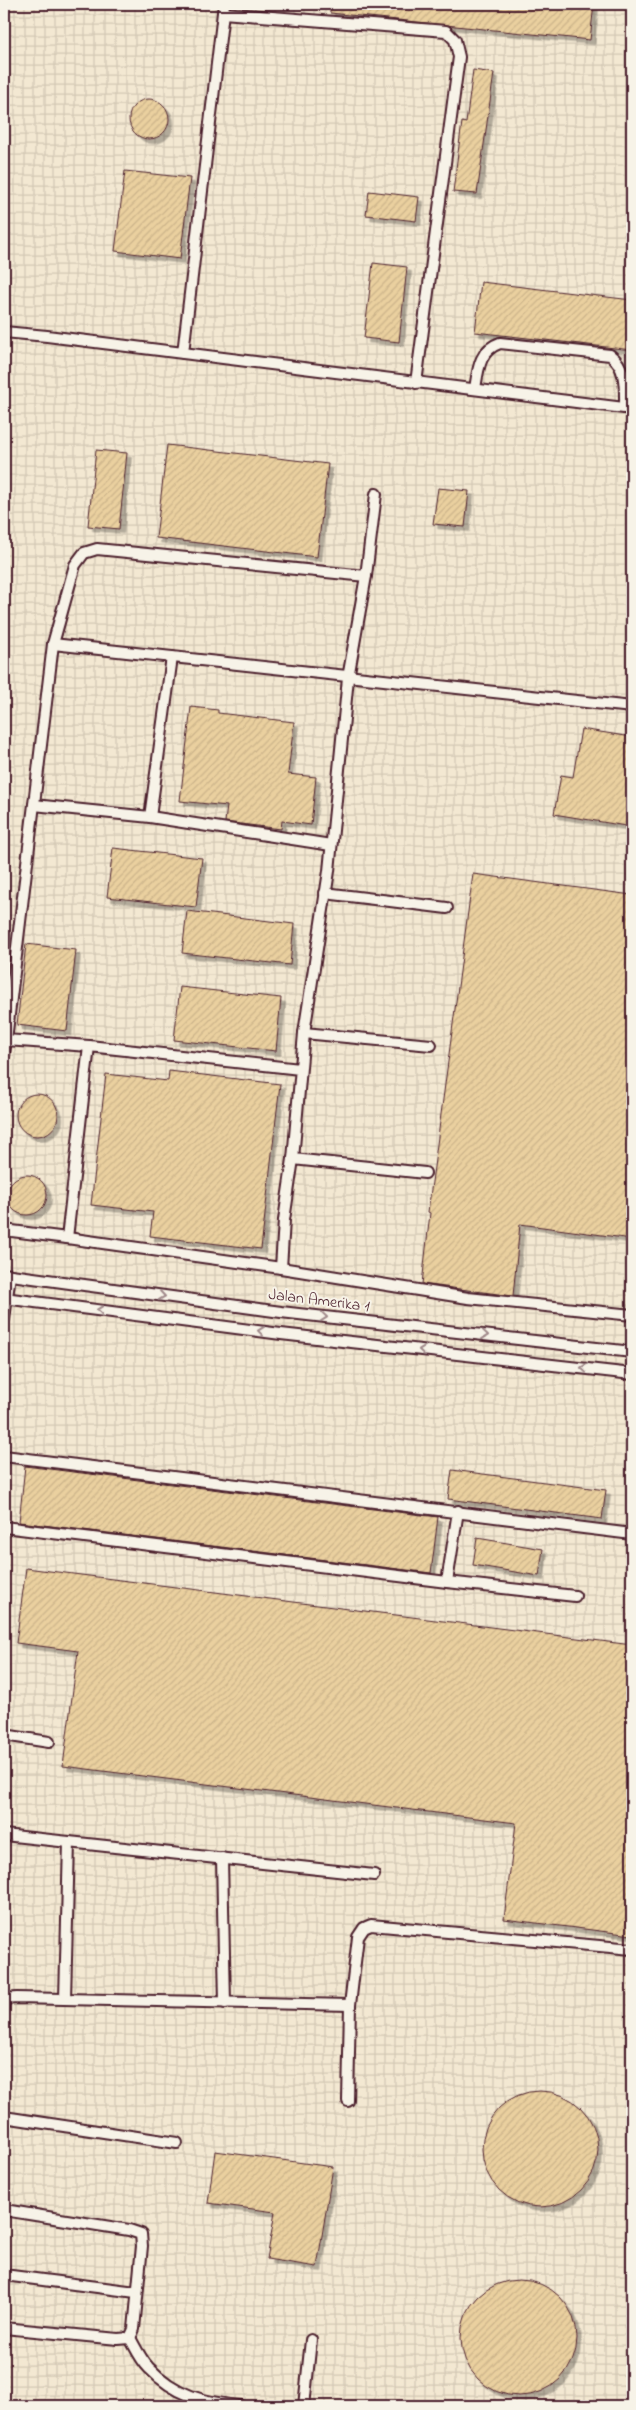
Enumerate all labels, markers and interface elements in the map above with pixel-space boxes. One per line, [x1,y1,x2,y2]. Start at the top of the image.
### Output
street label: Jalan Amerika 1 [267,1283,371,1319]
one-way arrow [158,1290,167,1300]
one-way arrow [95,1306,104,1316]
one-way arrow [320,1311,328,1322]
one-way arrow [257,1326,265,1337]
one-way arrow [481,1329,489,1340]
one-way arrow [418,1345,426,1356]
one-way arrow [580,1363,588,1374]

